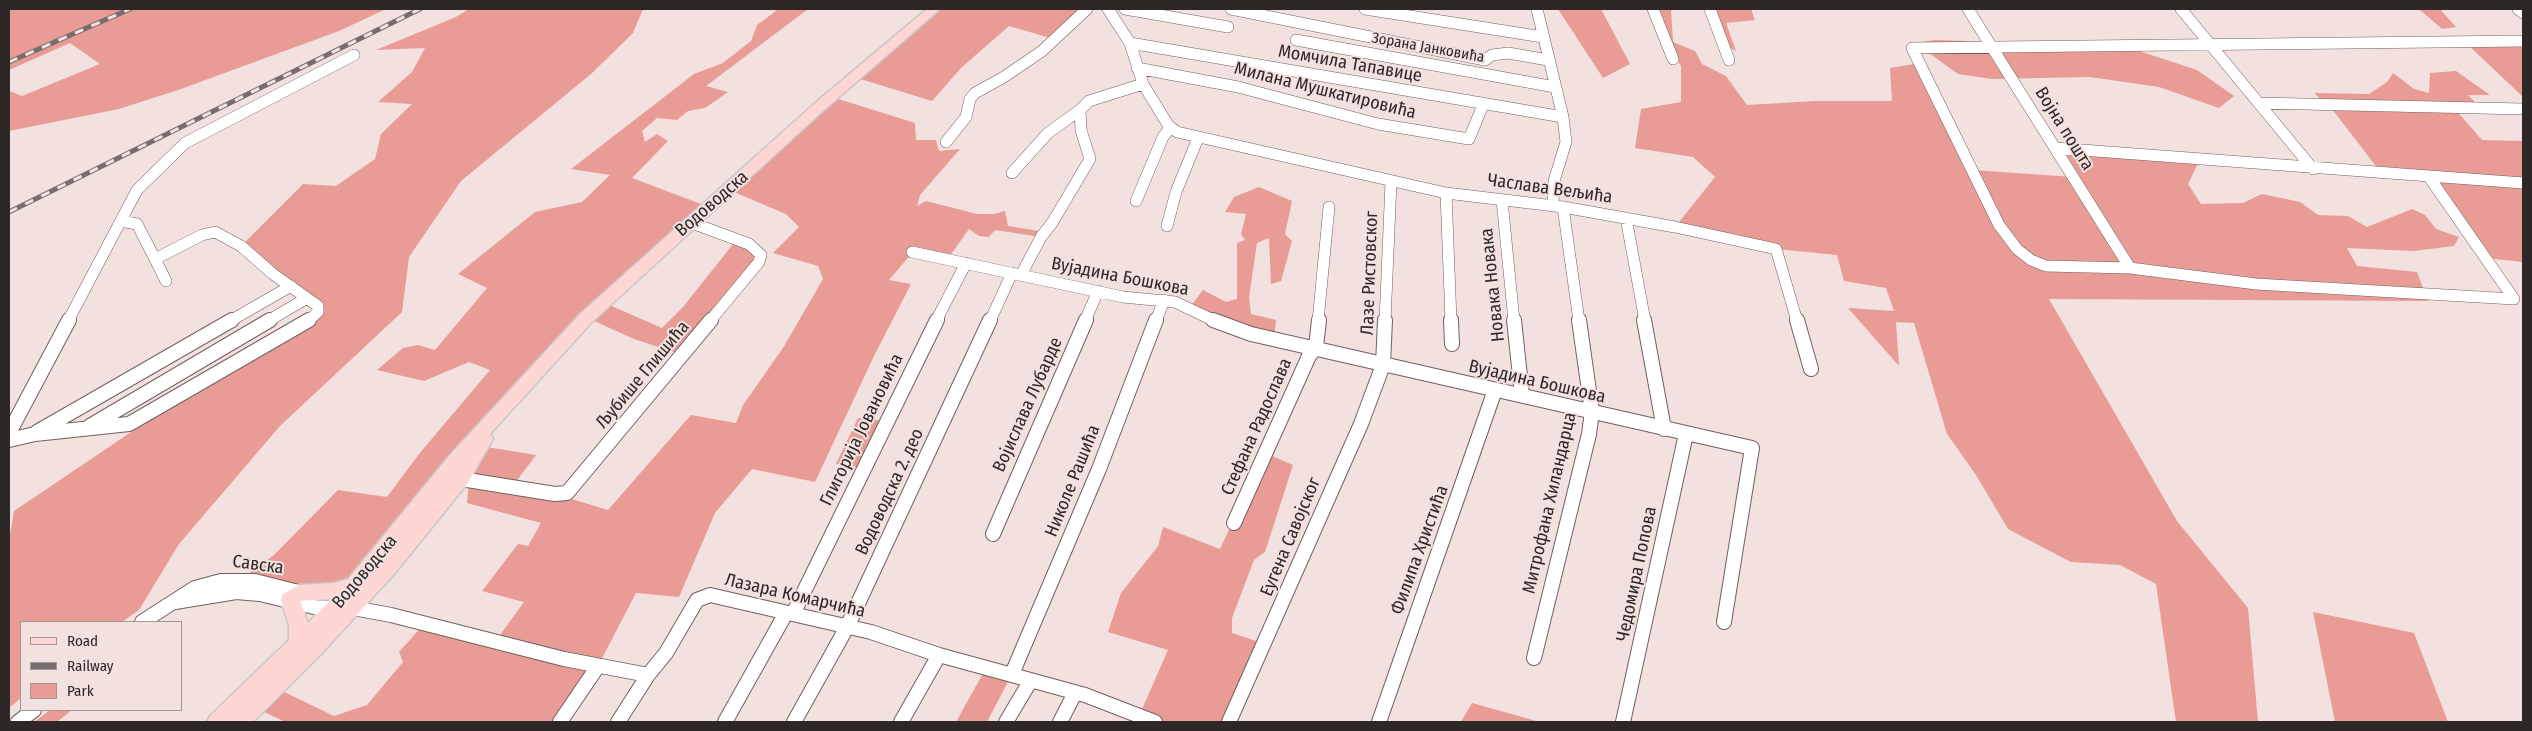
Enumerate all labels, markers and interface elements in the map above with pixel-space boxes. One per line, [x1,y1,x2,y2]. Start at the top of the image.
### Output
street label: Зорана Јанковића [1370,29,1486,67]
street label: Момчила Тапавице [1276,41,1424,87]
street label: Милана Мушкатировића [1232,58,1418,124]
street label: Војна пошта [2030,83,2098,175]
street label: Водоводска [671,166,753,242]
street label: Часлава Вељића [1486,170,1614,208]
street label: Лазе Ристовског [1357,210,1383,336]
street label: Новака Новака [1476,227,1510,343]
street label: Вујадина Бошкова [1049,253,1191,301]
street label: Љубише Глишића [592,317,694,433]
street label: Војислава Лубарде [989,334,1067,476]
street label: Глигорија Јовановића [816,350,908,510]
street label: Стефана Радослава [1217,355,1297,499]
street label: Вујадина Бошкова [1466,356,1608,408]
street label: Митрофана Хиландарца [1519,410,1581,596]
street label: Николе Рашића [1041,422,1105,540]
street label: Водоводска 2. део [851,425,929,559]
street label: Еугена Савојског [1256,474,1326,600]
street label: Филипа Христића [1387,483,1453,617]
street label: Чедомира Попова [1612,505,1662,643]
street label: Водоводска [328,531,402,613]
street label: Савска [231,551,285,579]
street label: Лазара Комарчића [723,569,867,623]
legend [20,621,182,711]
text: Road [67,632,98,650]
text: Railway [67,657,114,675]
text: Park [67,682,94,700]

